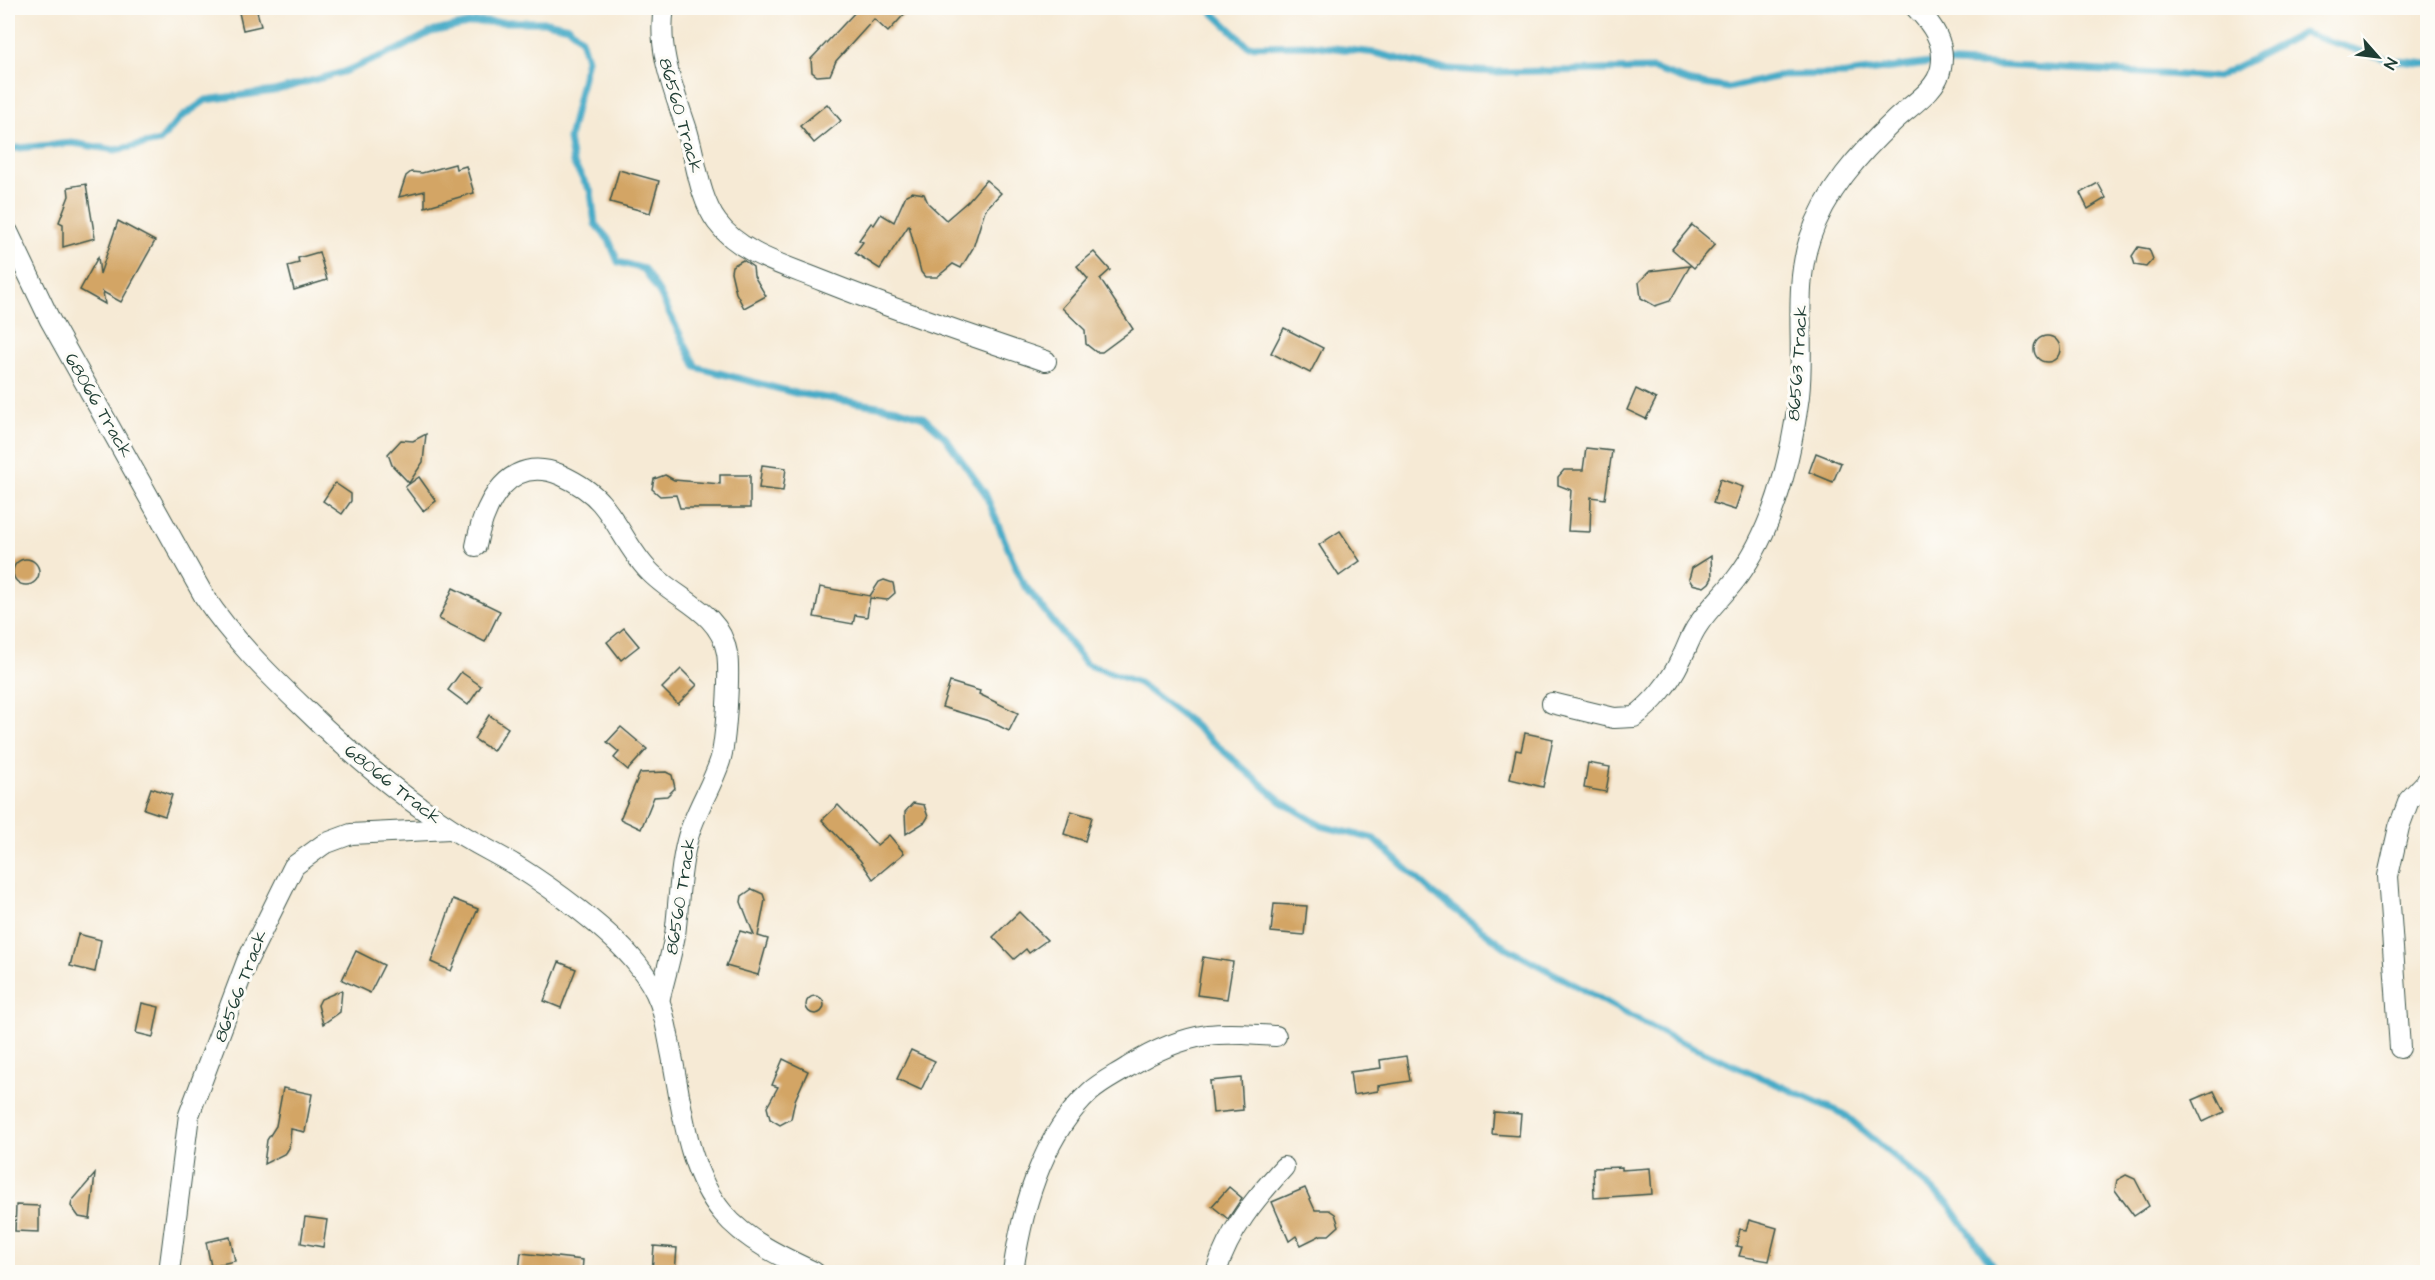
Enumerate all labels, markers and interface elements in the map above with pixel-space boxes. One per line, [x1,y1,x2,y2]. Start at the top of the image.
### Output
north arrow [2348,27,2408,87]
text: N [2378,54,2402,73]
street label: 86560 Track [652,55,709,175]
street label: 86563 Track [1781,304,1814,422]
street label: 68066 Track [59,348,139,462]
street label: 68066 Track [339,739,446,830]
street label: 86560 Track [659,836,702,956]
street label: 86566 Track [208,927,273,1046]

